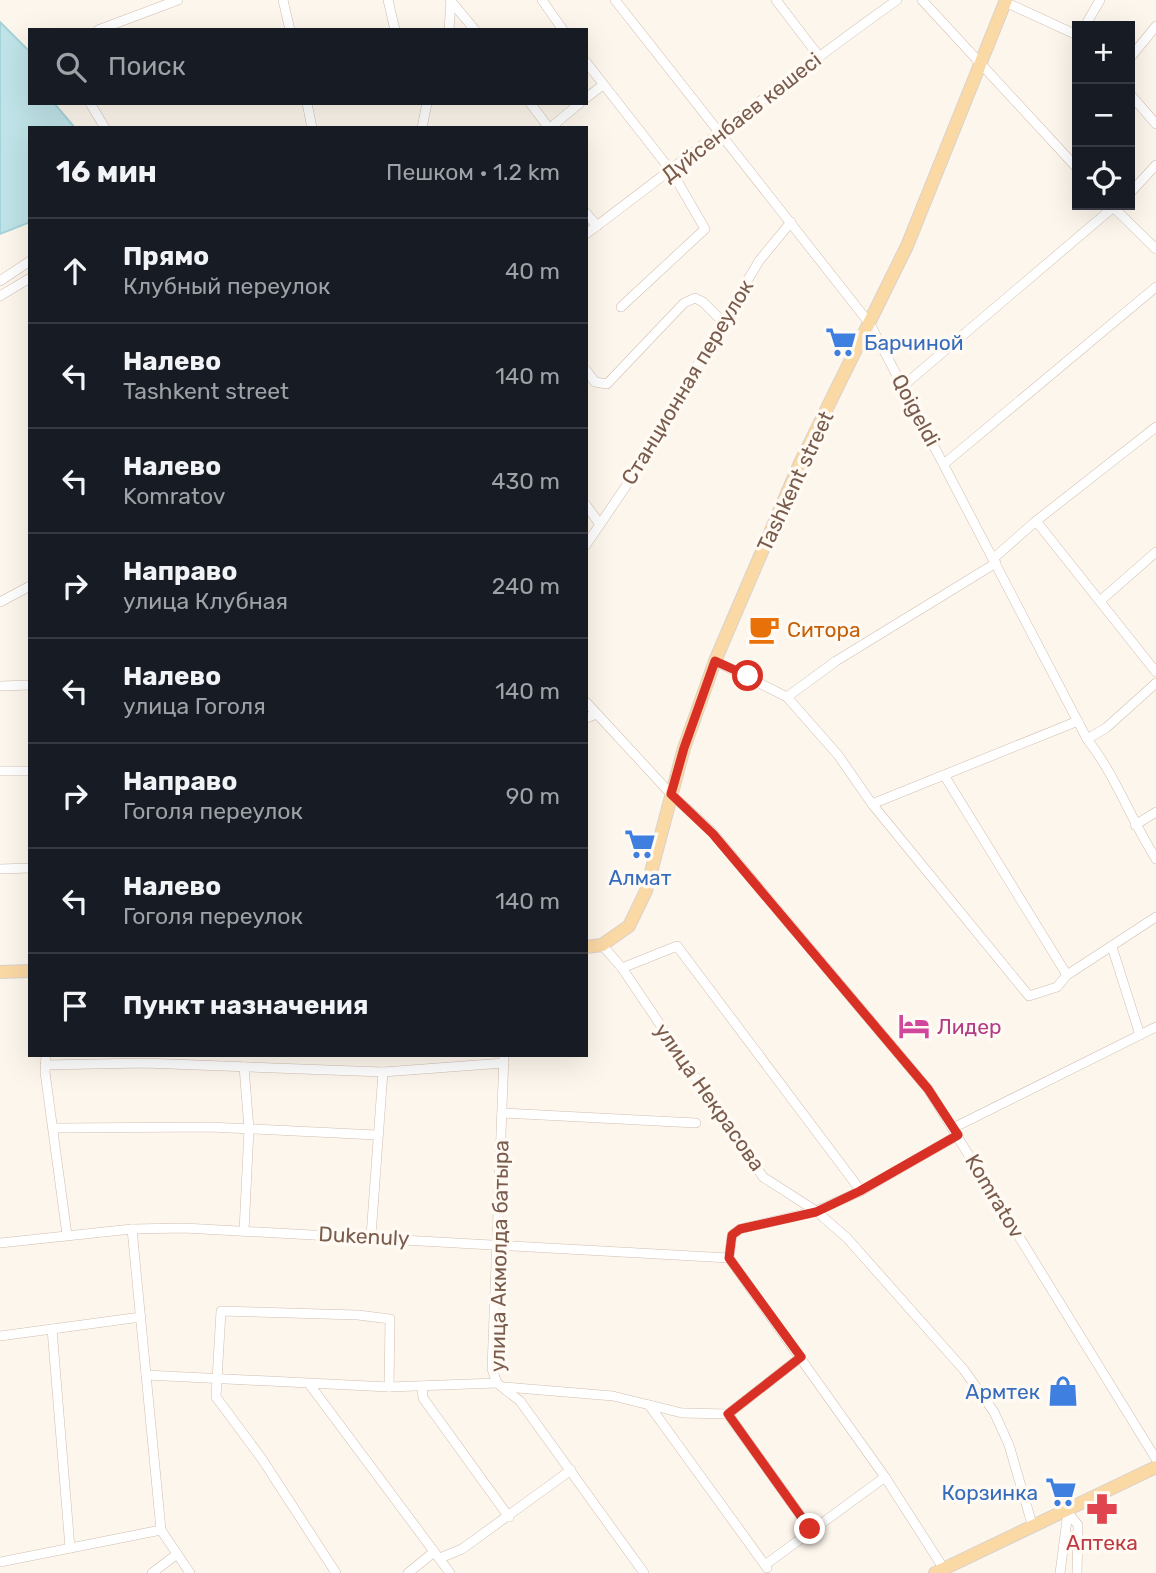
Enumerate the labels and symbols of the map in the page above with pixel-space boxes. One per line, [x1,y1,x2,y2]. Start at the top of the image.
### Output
street label: Дүйсенбаев көшесі [656,47,826,187]
street label: Станционная переулок [616,275,758,489]
supermarket icon: Барчиной [824,325,858,359]
place label: Барчиной [864,330,964,355]
street label: Qoigeldi [887,370,945,450]
street label: Tashkent street [752,407,838,555]
cafe icon: Ситора [747,612,781,646]
place label: Ситора [787,617,861,642]
route start [732,660,763,691]
supermarket icon: Алмат [623,827,657,861]
place label: Алмат [609,865,672,890]
hotel icon: Лидер [897,1009,931,1043]
place label: Лидер [937,1014,1001,1039]
street label: улица Некрасова [650,1018,770,1176]
street label: улица Акмолда батыра [484,1140,514,1372]
street label: Komratov [960,1149,1030,1243]
street label: Dukenuly [318,1221,411,1251]
shop icon: Армтек [1046,1374,1080,1408]
place label: Армтек [965,1379,1040,1404]
supermarket icon: Корзинка [1044,1475,1078,1509]
place label: Корзинка [941,1480,1038,1505]
pharmacy icon: Аптека [1085,1492,1119,1526]
route end [794,1513,825,1544]
place label: Аптека [1066,1530,1138,1555]

